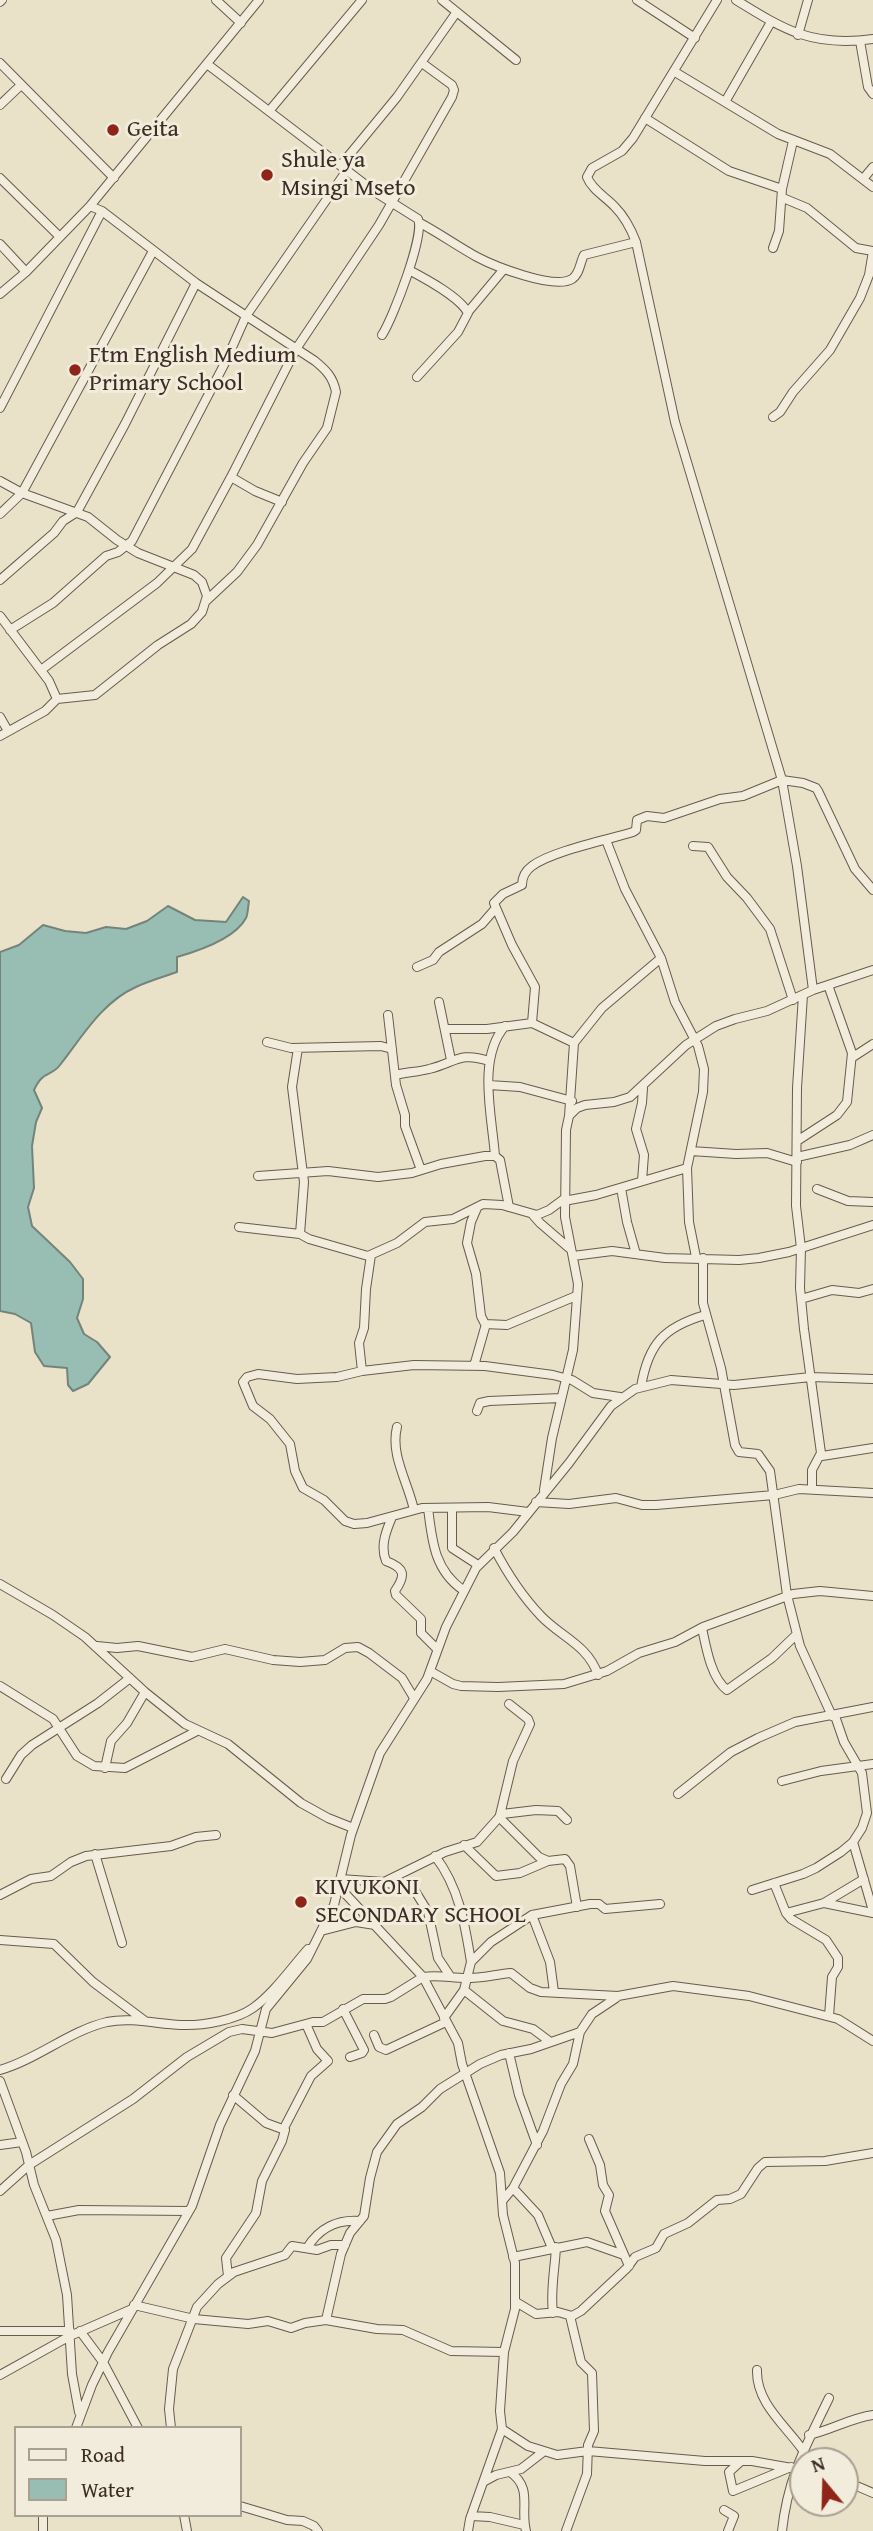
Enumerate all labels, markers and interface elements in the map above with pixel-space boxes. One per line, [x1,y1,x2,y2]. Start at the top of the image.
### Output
place label: Geita [127,116,179,144]
marker: Geita [105,122,121,138]
place label: Shule ya Msingi Mseto [281,147,416,203]
marker: Shule ya Msingi Mseto [259,167,275,183]
place label: Ftm English Medium Primary School [89,342,296,398]
marker: Ftm English Medium Primary School [67,362,83,378]
place label: KIVUKONI SECONDARY SCHOOL [315,1874,526,1930]
marker: KIVUKONI SECONDARY SCHOOL [293,1894,309,1910]
legend [14,2426,242,2517]
text: Road [81,2439,125,2470]
north arrow [789,2447,859,2517]
text: N [807,2449,828,2479]
text: Water [81,2474,134,2505]

